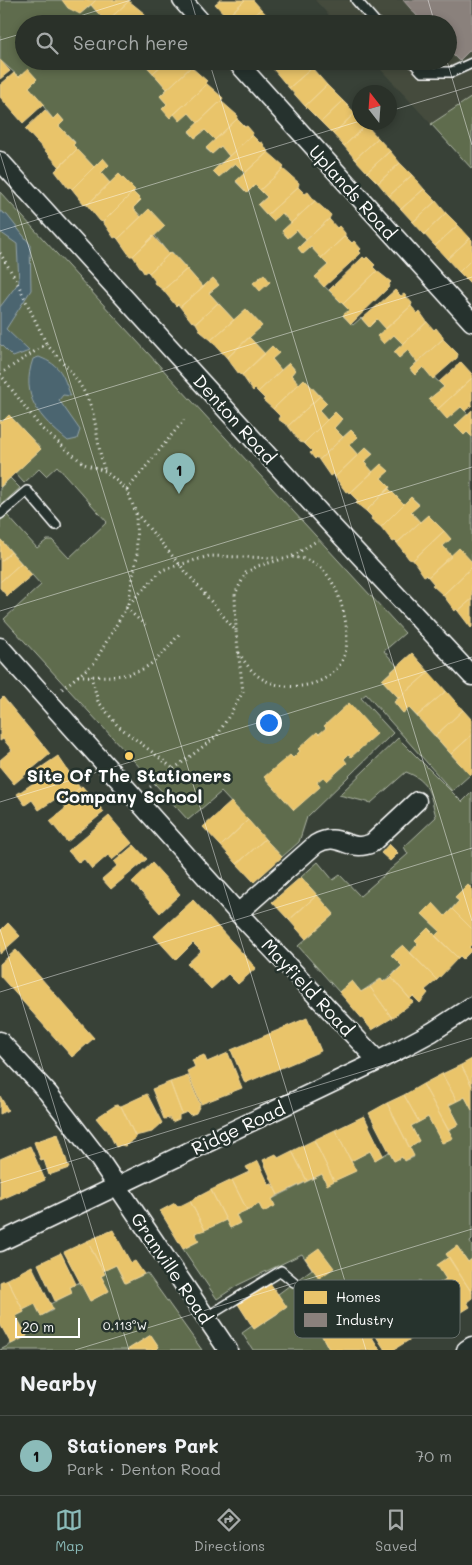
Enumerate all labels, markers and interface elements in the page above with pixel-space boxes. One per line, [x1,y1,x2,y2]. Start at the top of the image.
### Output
search box [15,15,457,70]
icon: search [33,29,61,57]
text: Search here [73,30,189,55]
north arrow [352,85,397,130]
street label: Uplands Road [304,140,402,244]
street label: Denton Road [188,369,282,469]
pin: 1 [163,453,195,494]
your location [256,710,282,736]
marker: Site Of The Stationers Company School [123,750,135,762]
place label: Site Of The Stationers Company School [27,763,231,808]
street label: Mayfield Road [257,933,359,1041]
street label: Ridge Road [187,1096,289,1160]
street label: Granville Road [126,1208,218,1328]
legend [294,1280,460,1338]
text: Homes [336,1287,381,1306]
text: Industry [336,1310,394,1329]
scale bar [15,1315,80,1338]
text: 20 m [22,1317,54,1336]
text: 0.113°W [103,1317,147,1333]
text: Nearby [20,1369,97,1396]
text: Stationers Park [67,1433,219,1458]
text: 1 [32,1445,40,1466]
text: 70 m [415,1445,452,1466]
text: Park · Denton Road [67,1458,221,1479]
tab: Map [55,1506,84,1555]
tab: Directions [194,1506,265,1555]
tab: Saved [375,1506,417,1555]

